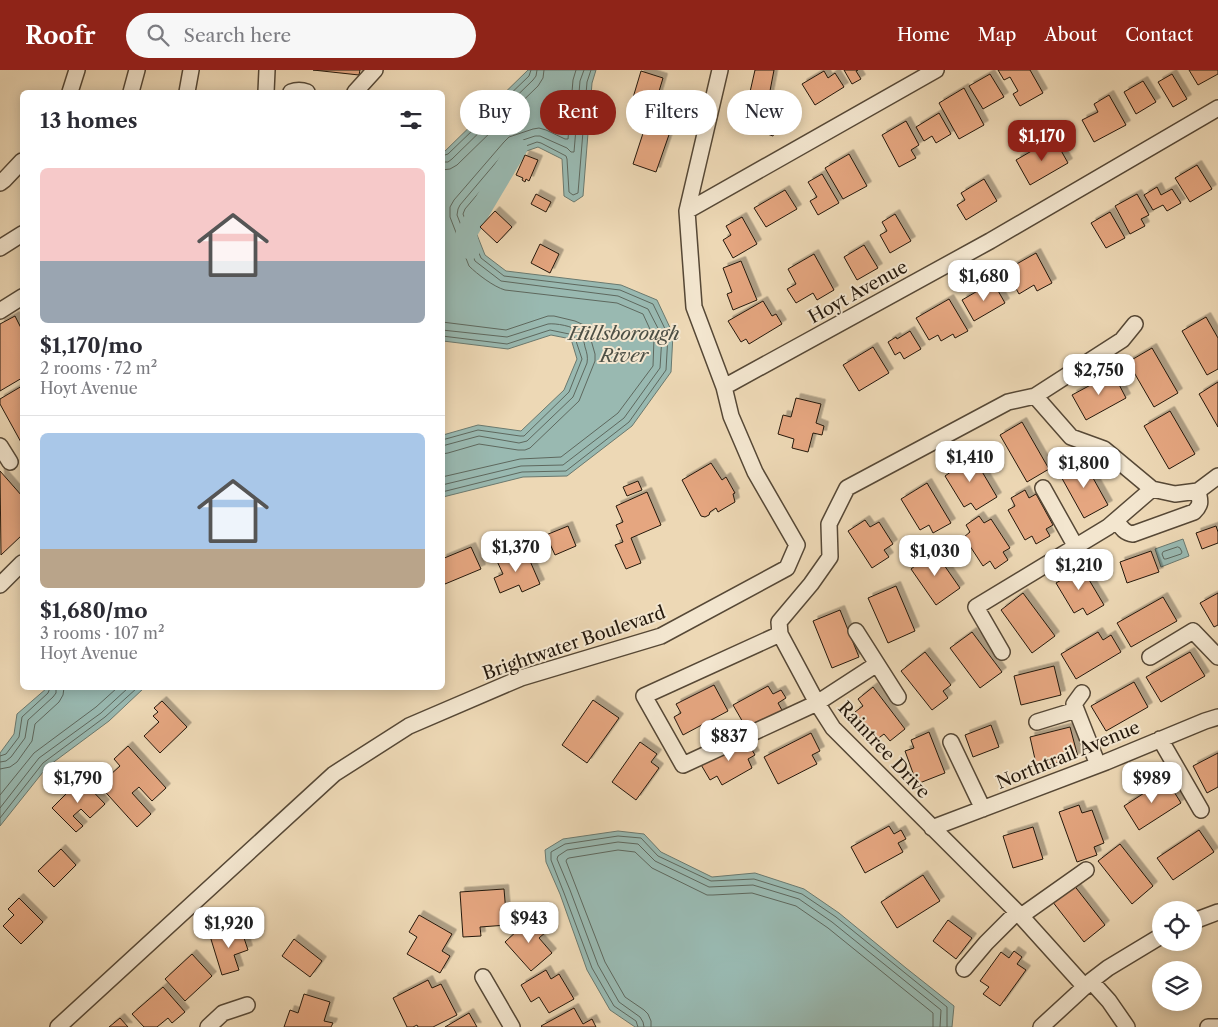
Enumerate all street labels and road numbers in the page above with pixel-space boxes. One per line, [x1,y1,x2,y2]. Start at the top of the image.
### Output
street label: Hoyt Avenue [805,256,911,328]
street label: Brightwater Boulevard [480,601,668,685]
street label: Raintree Drive [833,697,935,803]
street label: Northtrail Avenue [993,716,1143,794]

